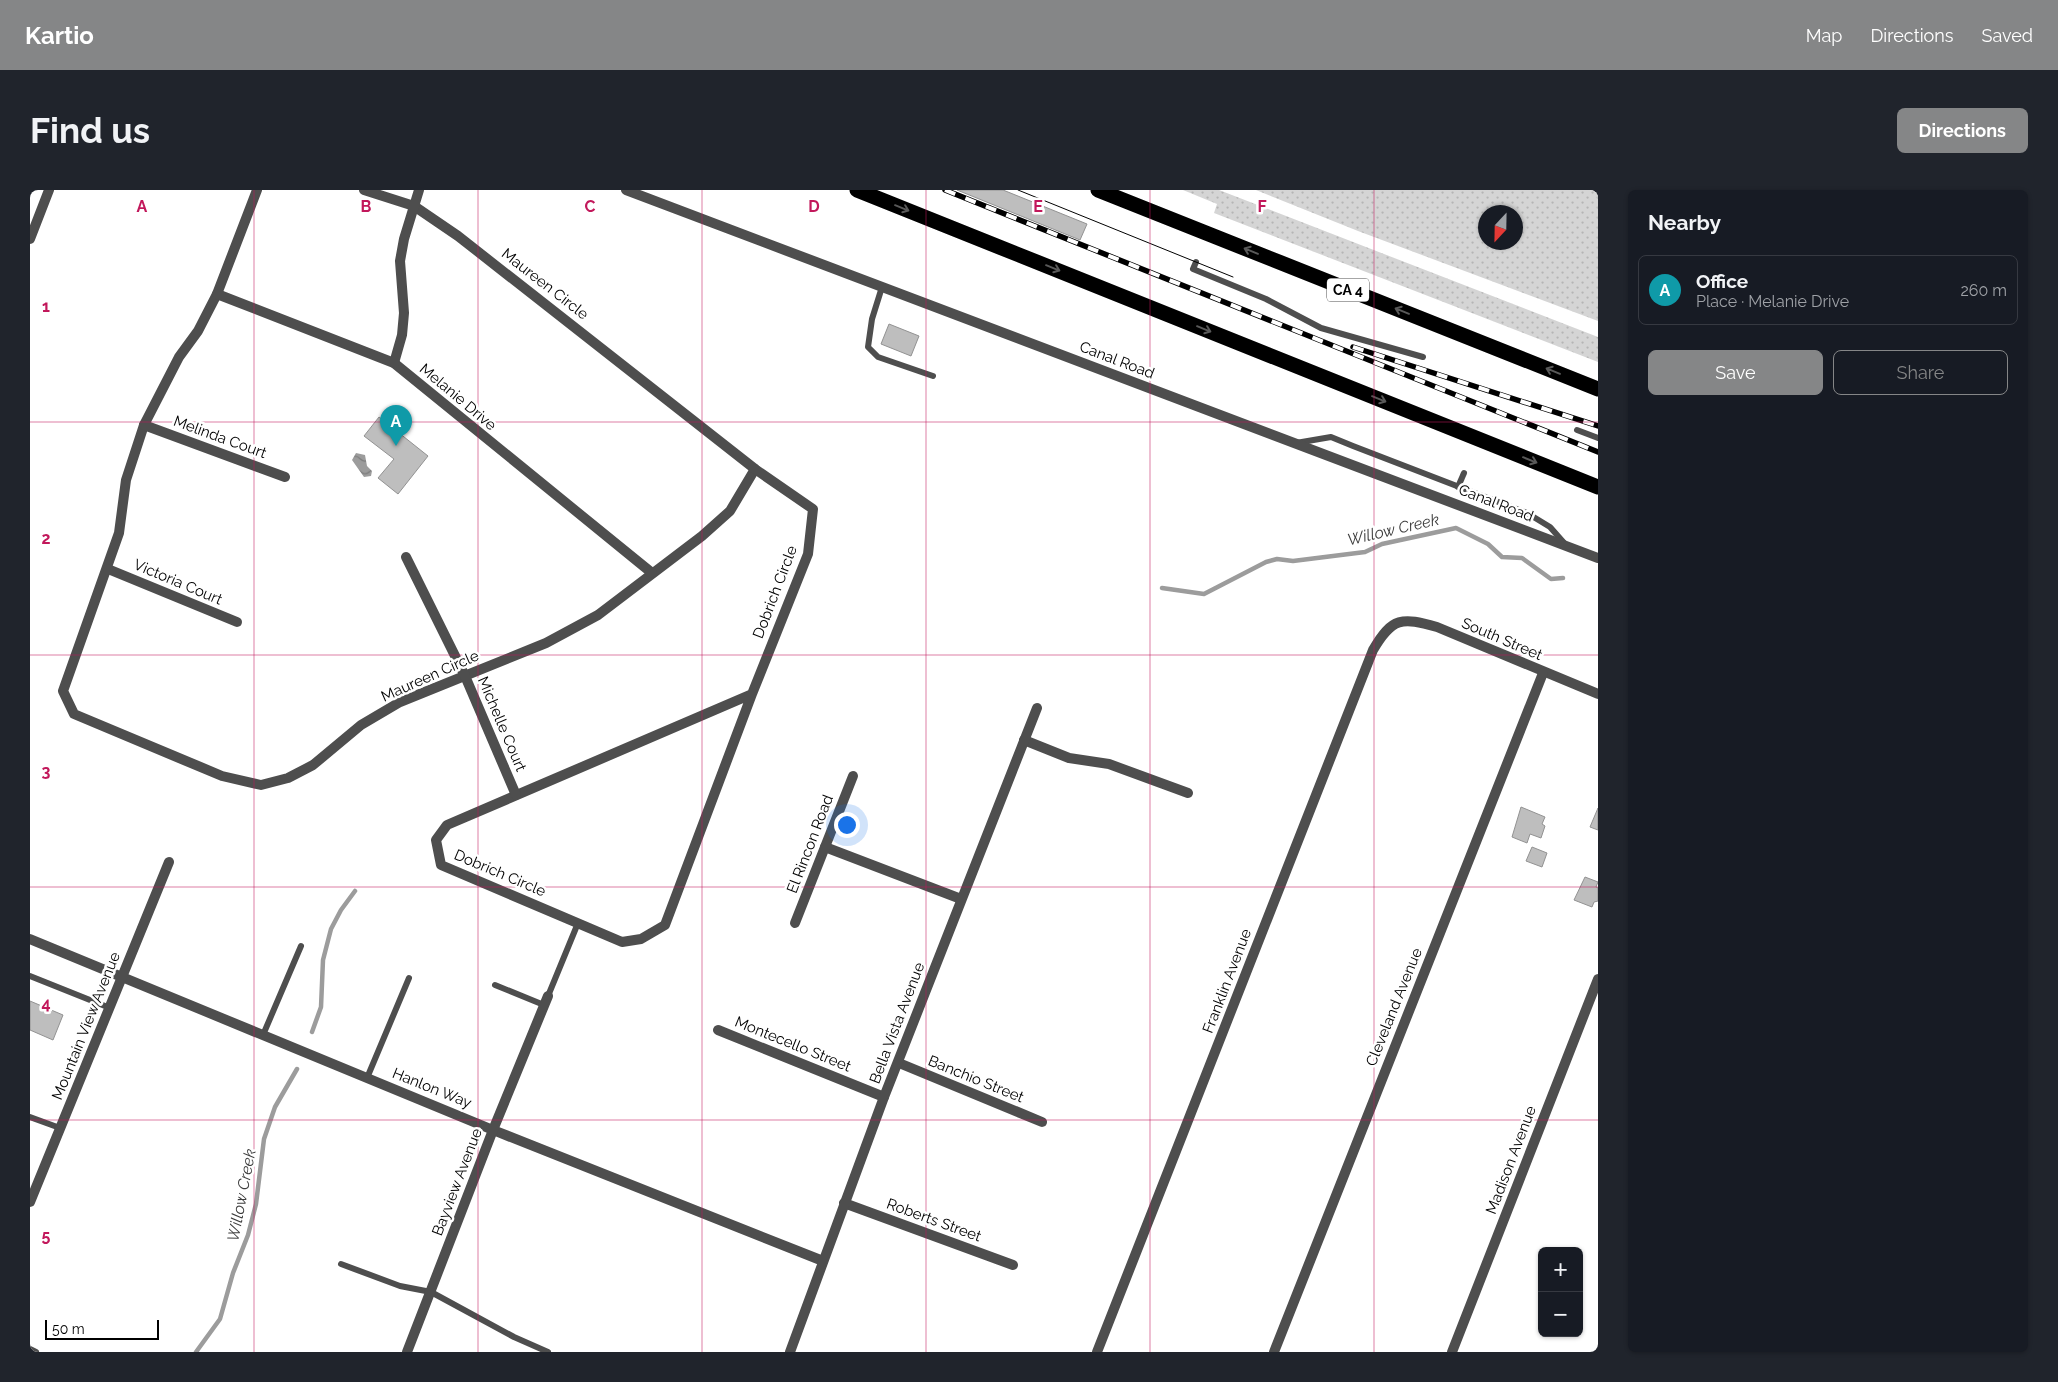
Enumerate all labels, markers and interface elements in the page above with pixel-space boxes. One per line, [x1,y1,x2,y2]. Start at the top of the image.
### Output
text: Kartio [25,21,94,50]
text: Map [1806,25,1842,46]
text: Directions [1870,25,1954,46]
text: Saved [1982,25,2033,46]
button: Directions [1897,108,2028,153]
text: Find us [30,110,150,151]
text: A [137,197,148,216]
text: B [361,197,372,216]
text: C [585,197,596,216]
text: D [808,197,820,216]
text: E [1033,197,1043,216]
text: F [1257,197,1267,216]
one-way arrow [894,204,909,213]
north arrow [1478,205,1523,250]
text: Nearby [1648,210,1721,235]
street label: Maureen Circle [498,245,592,324]
one-way arrow [1244,246,1259,255]
one-way arrow [1045,264,1060,274]
text: Office [1696,270,1748,292]
road number: CA 4 [1327,278,1369,302]
text: A [1660,281,1670,300]
text: 260 m [1960,281,2007,300]
text: Place · Melanie Drive [1696,292,1849,311]
text: 1 [42,297,50,316]
one-way arrow [1395,306,1410,315]
one-way arrow [1196,325,1211,334]
street label: Canal Road [1077,337,1157,383]
button: Save [1648,350,1823,395]
button: Share [1833,350,2008,395]
street label: Melanie Drive [416,360,500,434]
one-way arrow [1546,366,1561,376]
one-way arrow [1371,395,1386,404]
pin: A [380,405,412,446]
street label: Melinda Court [171,412,269,462]
one-way arrow [1521,456,1537,465]
street label: Canal Road [1456,480,1536,526]
water label: Willow Creek [1345,510,1441,549]
text: 2 [41,529,51,548]
street label: Dobrich Circle [749,543,801,641]
street label: Victoria Court [131,555,225,609]
street label: South Street [1459,614,1545,664]
street label: Maureen Circle [378,646,482,706]
street label: Michelle Court [474,674,530,774]
text: 3 [42,762,51,781]
street label: El Rincon Road [783,792,837,896]
your location [834,812,860,838]
street label: Dobrich Circle [451,846,549,900]
street label: Franklin Avenue [1199,926,1255,1036]
street label: Cleveland Avenue [1362,945,1426,1069]
street label: Mountain View Avenue [48,949,124,1103]
street label: Bella Vista Avenue [866,960,928,1086]
text: 4 [41,994,51,1013]
street label: Montecello Street [732,1012,854,1076]
street label: Banchio Street [926,1052,1026,1106]
street label: Hanlon Way [390,1064,474,1112]
street label: Madison Avenue [1482,1103,1540,1217]
street label: Bayview Avenue [428,1126,486,1238]
water label: Willow Creek [223,1147,260,1243]
street label: Roberts Street [884,1195,984,1245]
text: 5 [42,1226,51,1245]
map controls [1538,1247,1583,1337]
button: + [1538,1247,1583,1292]
button: − [1538,1292,1583,1337]
scale bar [45,1317,159,1340]
text: 50 m [52,1321,85,1337]

